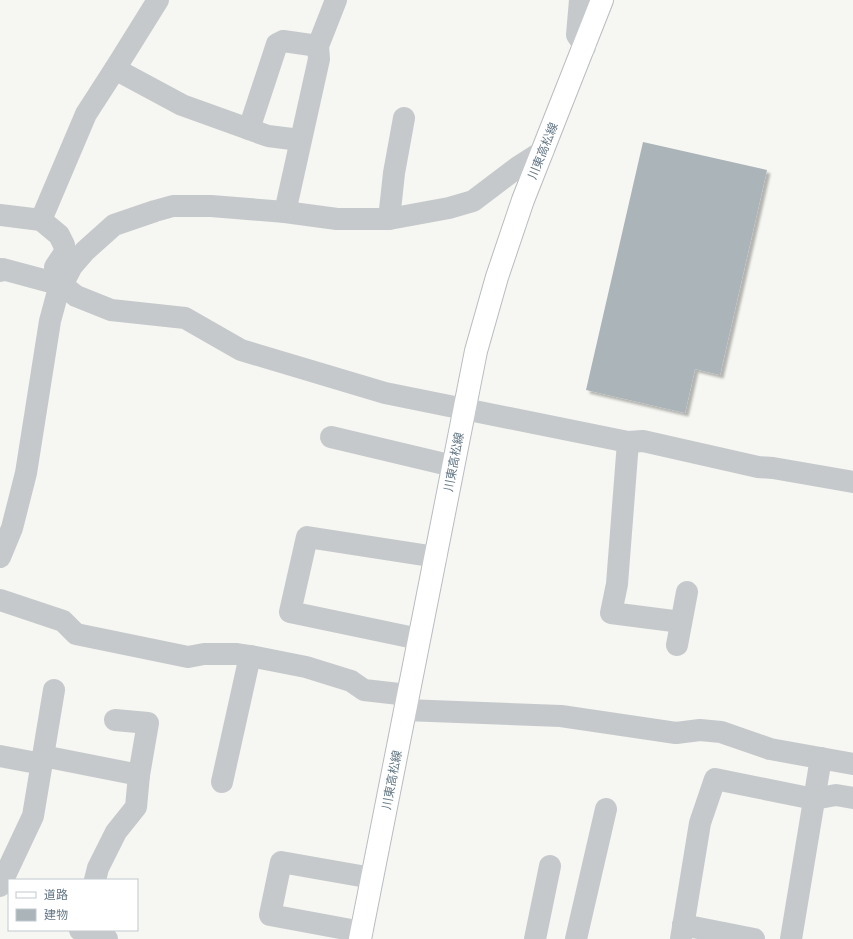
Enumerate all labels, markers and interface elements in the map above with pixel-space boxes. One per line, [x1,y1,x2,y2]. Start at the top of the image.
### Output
street label: 川東高松線 [525,121,561,181]
street label: 川東高松線 [441,431,467,493]
street label: 川東高松線 [379,749,405,811]
legend [8,879,138,931]
text: 道路 [44,888,68,902]
text: 建物 [44,908,68,922]

